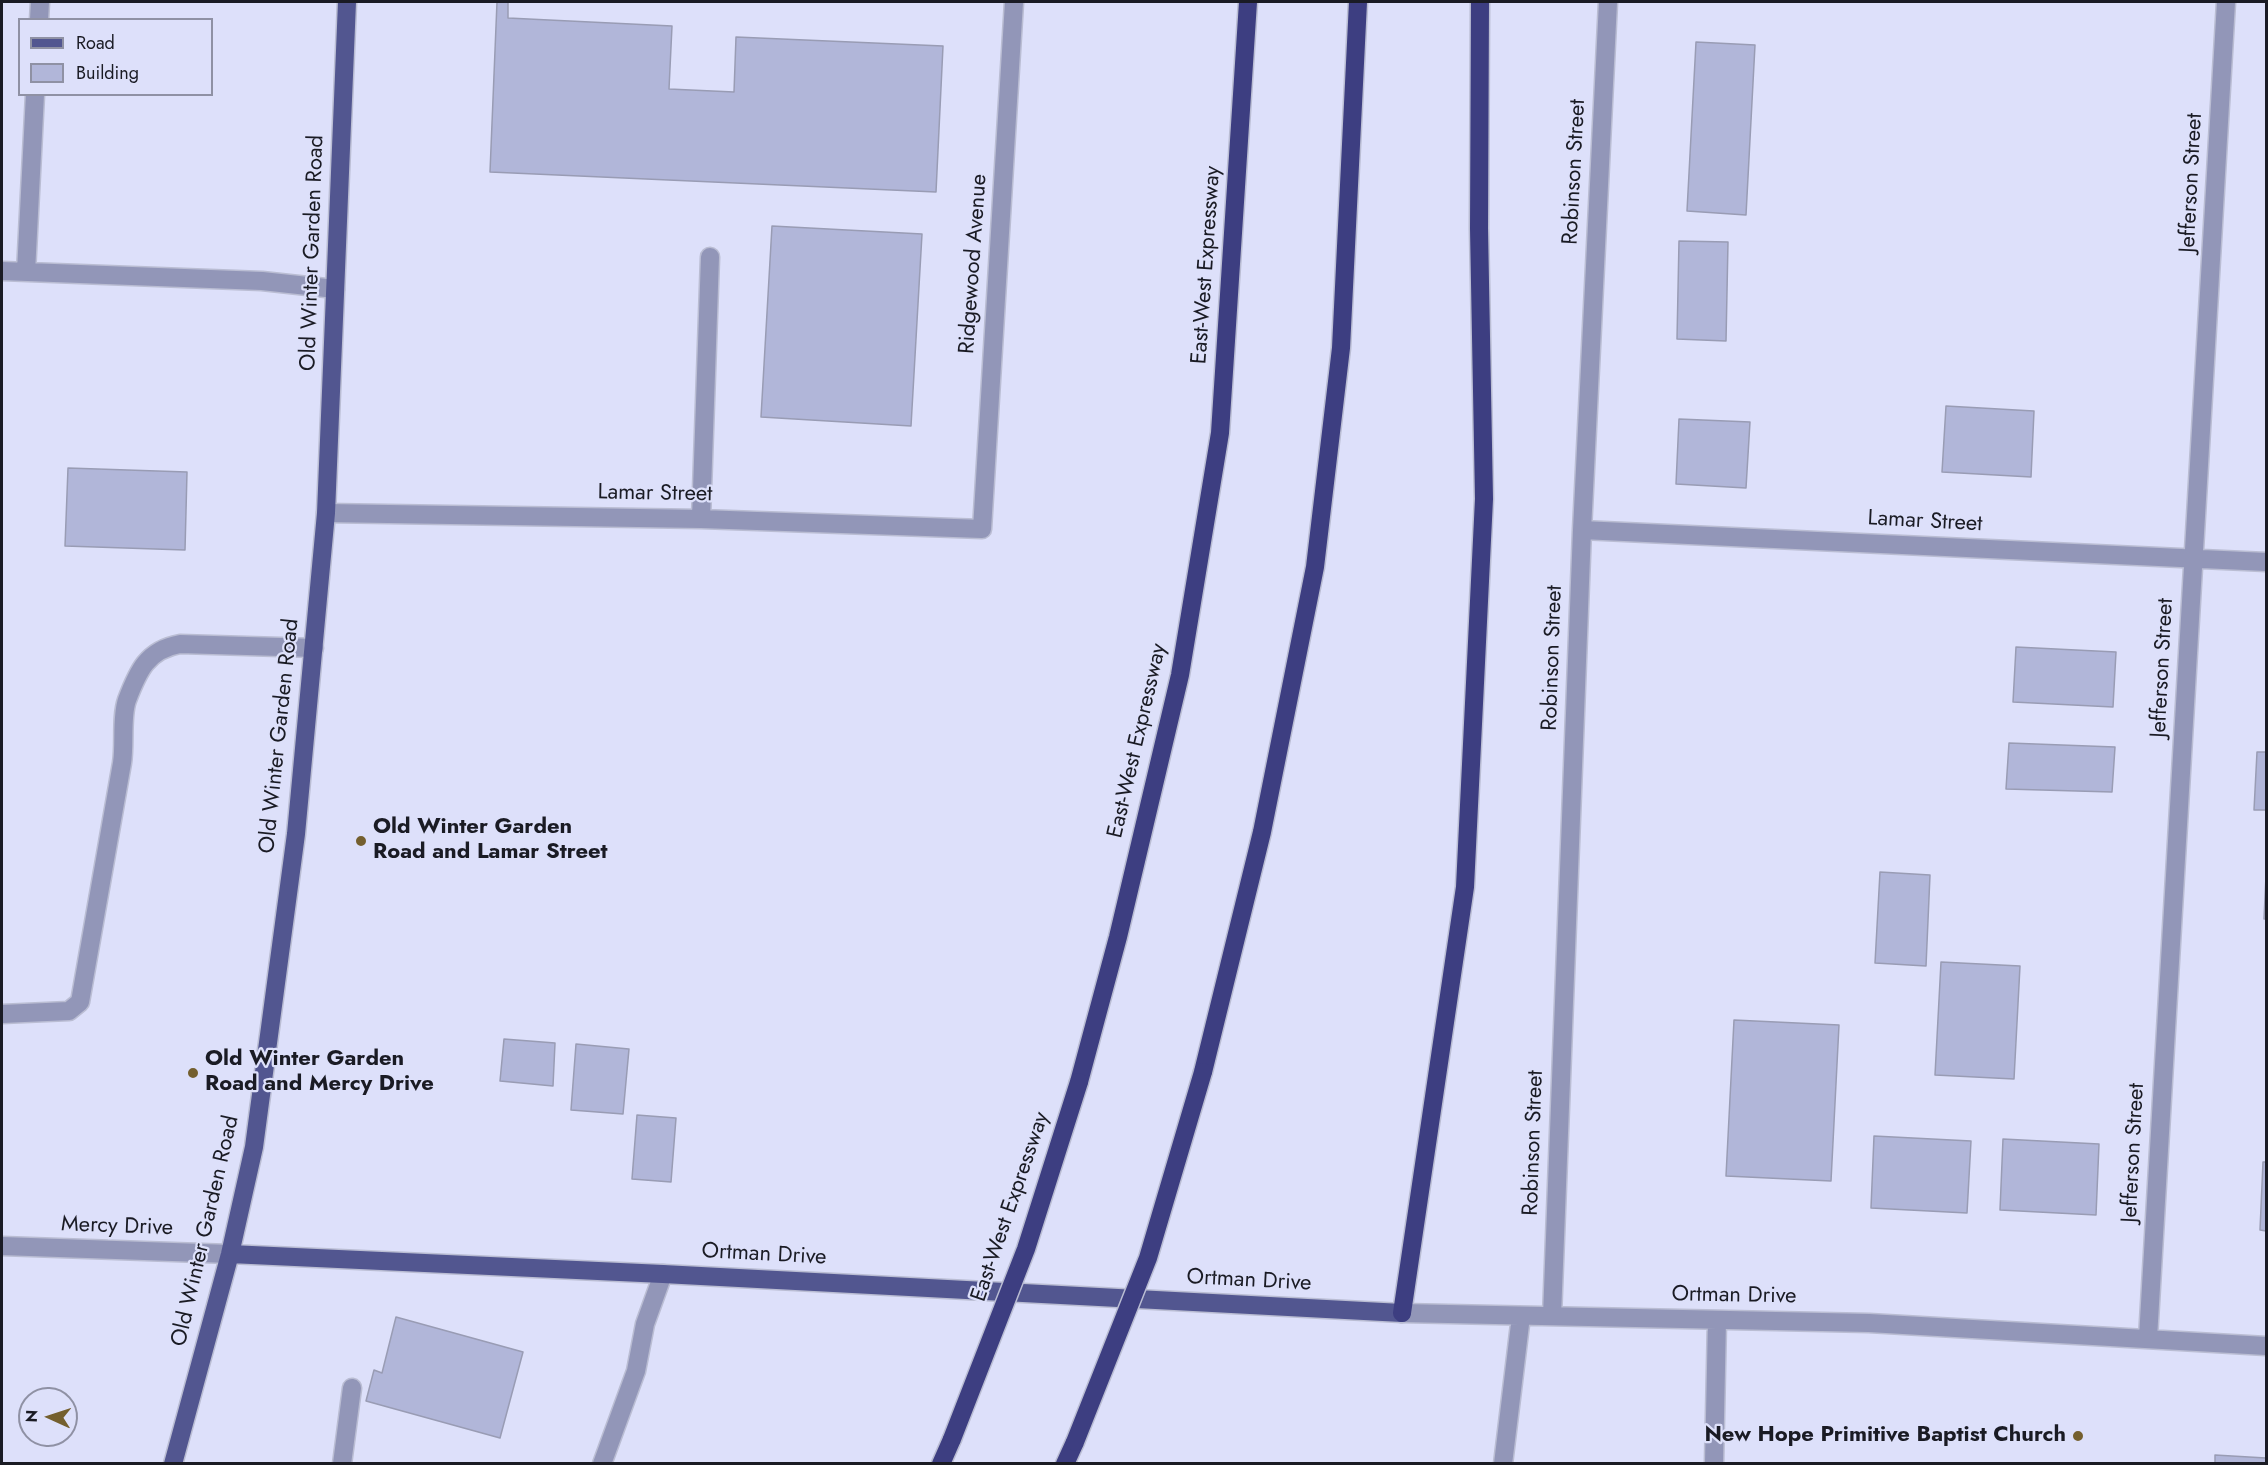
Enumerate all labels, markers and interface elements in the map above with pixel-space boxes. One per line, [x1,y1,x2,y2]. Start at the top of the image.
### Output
legend [18,18,213,96]
text: Road [76,30,115,56]
text: Building [76,60,139,86]
street label: Robinson Street [1558,99,1592,245]
street label: Jefferson Street [2175,113,2209,253]
street label: Old Winter Garden Road [296,135,330,371]
street label: East-West Expressway [1187,165,1227,365]
street label: Ridgewood Avenue [955,173,993,355]
street label: Lamar Street [597,480,713,508]
street label: Lamar Street [1867,506,1983,538]
street label: Robinson Street [1537,585,1569,731]
street label: Jefferson Street [2146,598,2180,738]
street label: Old Winter Garden Road [255,617,305,855]
street label: East-West Expressway [1103,641,1173,841]
place label: Old Winter Garden Road and Lamar Street [373,815,608,866]
marker: Old Winter Garden Road and Lamar Street [354,834,368,848]
place label: Old Winter Garden Road and Mercy Drive [205,1047,434,1098]
marker: Old Winter Garden Road and Mercy Drive [186,1066,200,1080]
street label: Robinson Street [1518,1070,1550,1216]
street label: Jefferson Street [2117,1083,2151,1223]
street label: East-West Expressway [966,1109,1056,1305]
street label: Old Winter Garden Road [167,1113,245,1349]
street label: Mercy Drive [61,1212,173,1242]
street label: Ortman Drive [701,1239,827,1271]
street label: Ortman Drive [1186,1265,1312,1297]
street label: Ortman Drive [1671,1282,1797,1310]
north arrow [18,1387,78,1447]
text: N [20,1409,43,1423]
place label: New Hope Primitive Baptist Church [1704,1423,2066,1449]
marker: New Hope Primitive Baptist Church [2071,1429,2085,1443]

